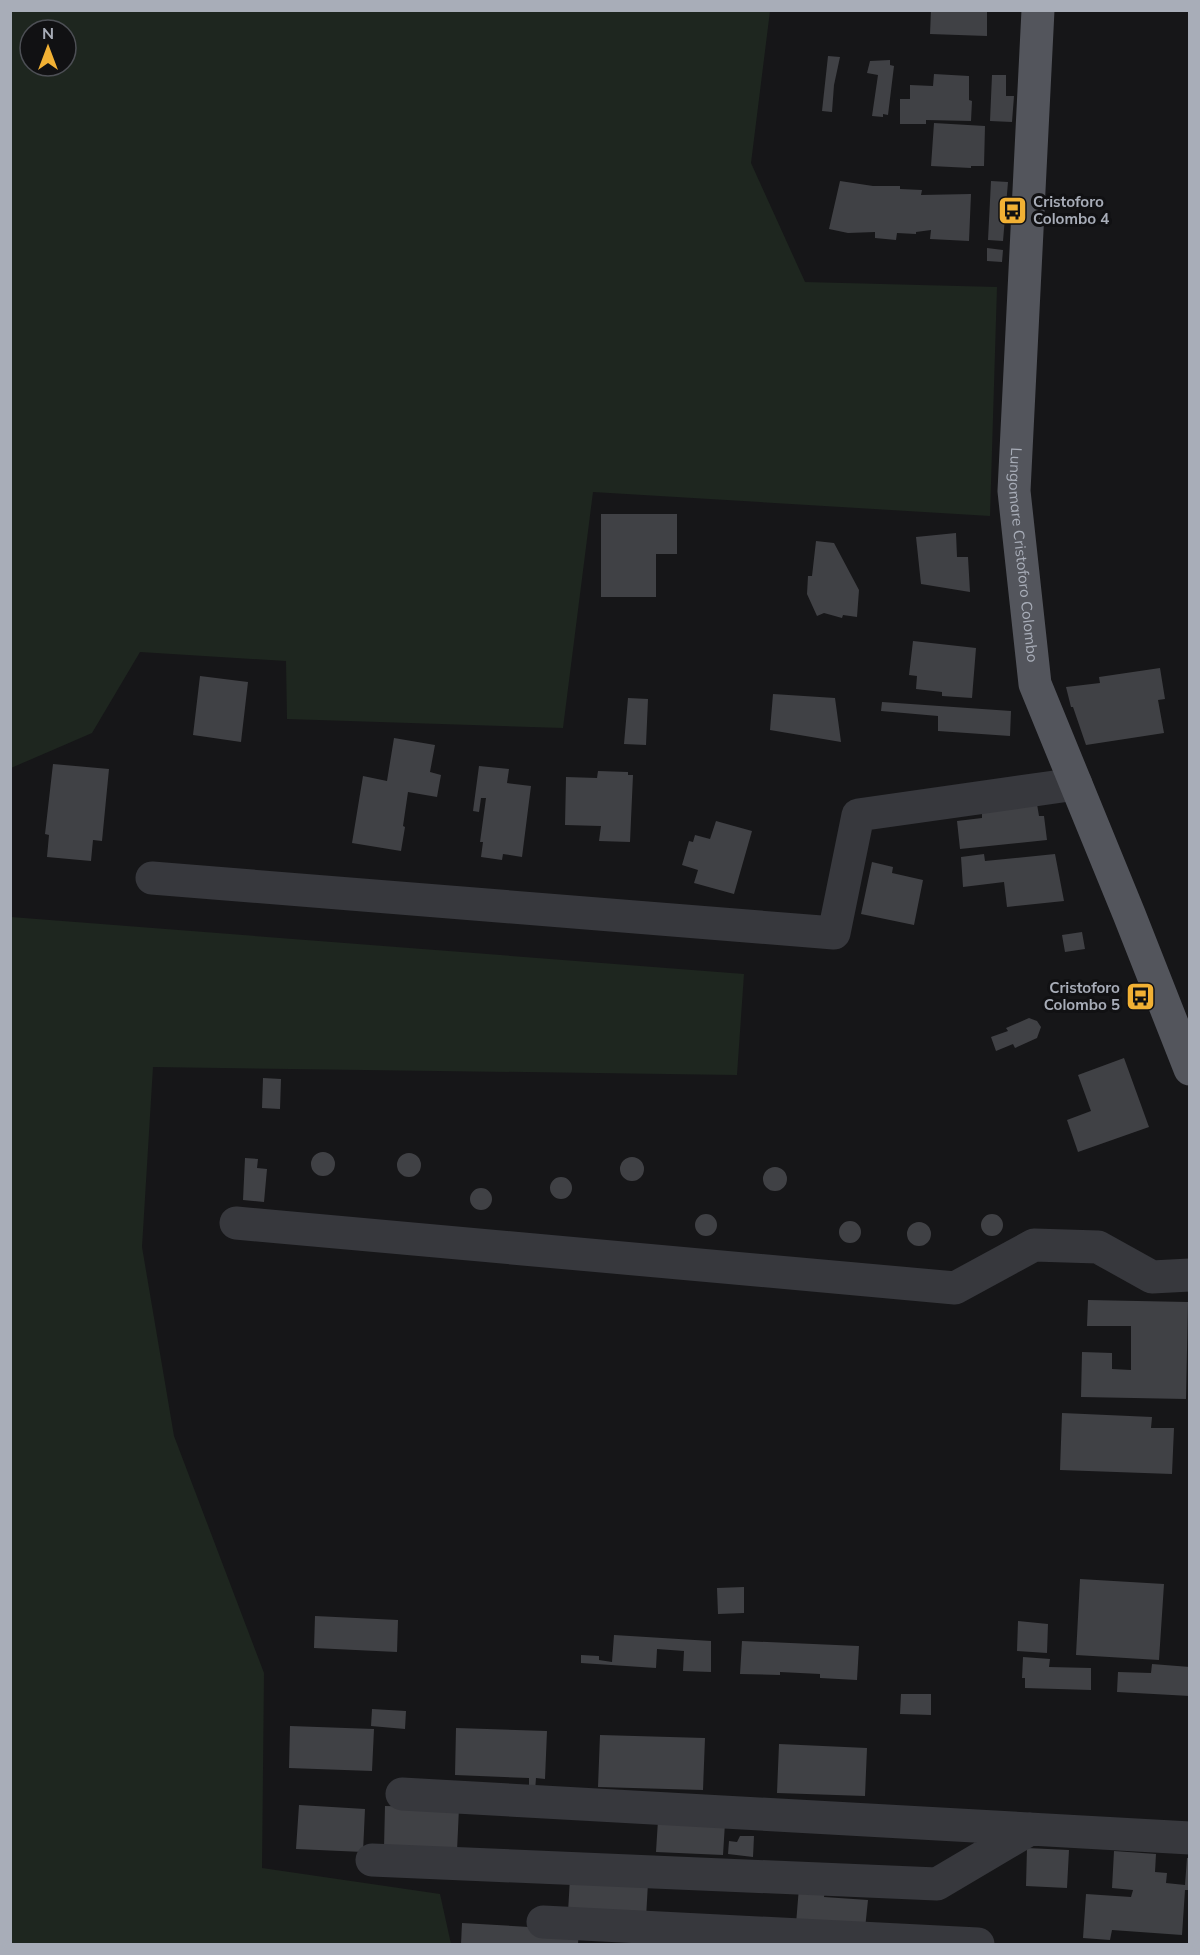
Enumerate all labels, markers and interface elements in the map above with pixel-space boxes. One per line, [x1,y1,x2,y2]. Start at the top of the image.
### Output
north arrow [18,18,78,78]
text: N [42,23,54,43]
place label: Cristoforo Colombo 4 [1033,192,1109,228]
bus stop icon: Cristoforo Colombo 4 [996,195,1028,227]
street label: Lungomare Cristoforo Colombo [1005,447,1043,663]
place label: Cristoforo Colombo 5 [1044,978,1120,1014]
bus stop icon: Cristoforo Colombo 5 [1125,981,1157,1013]

